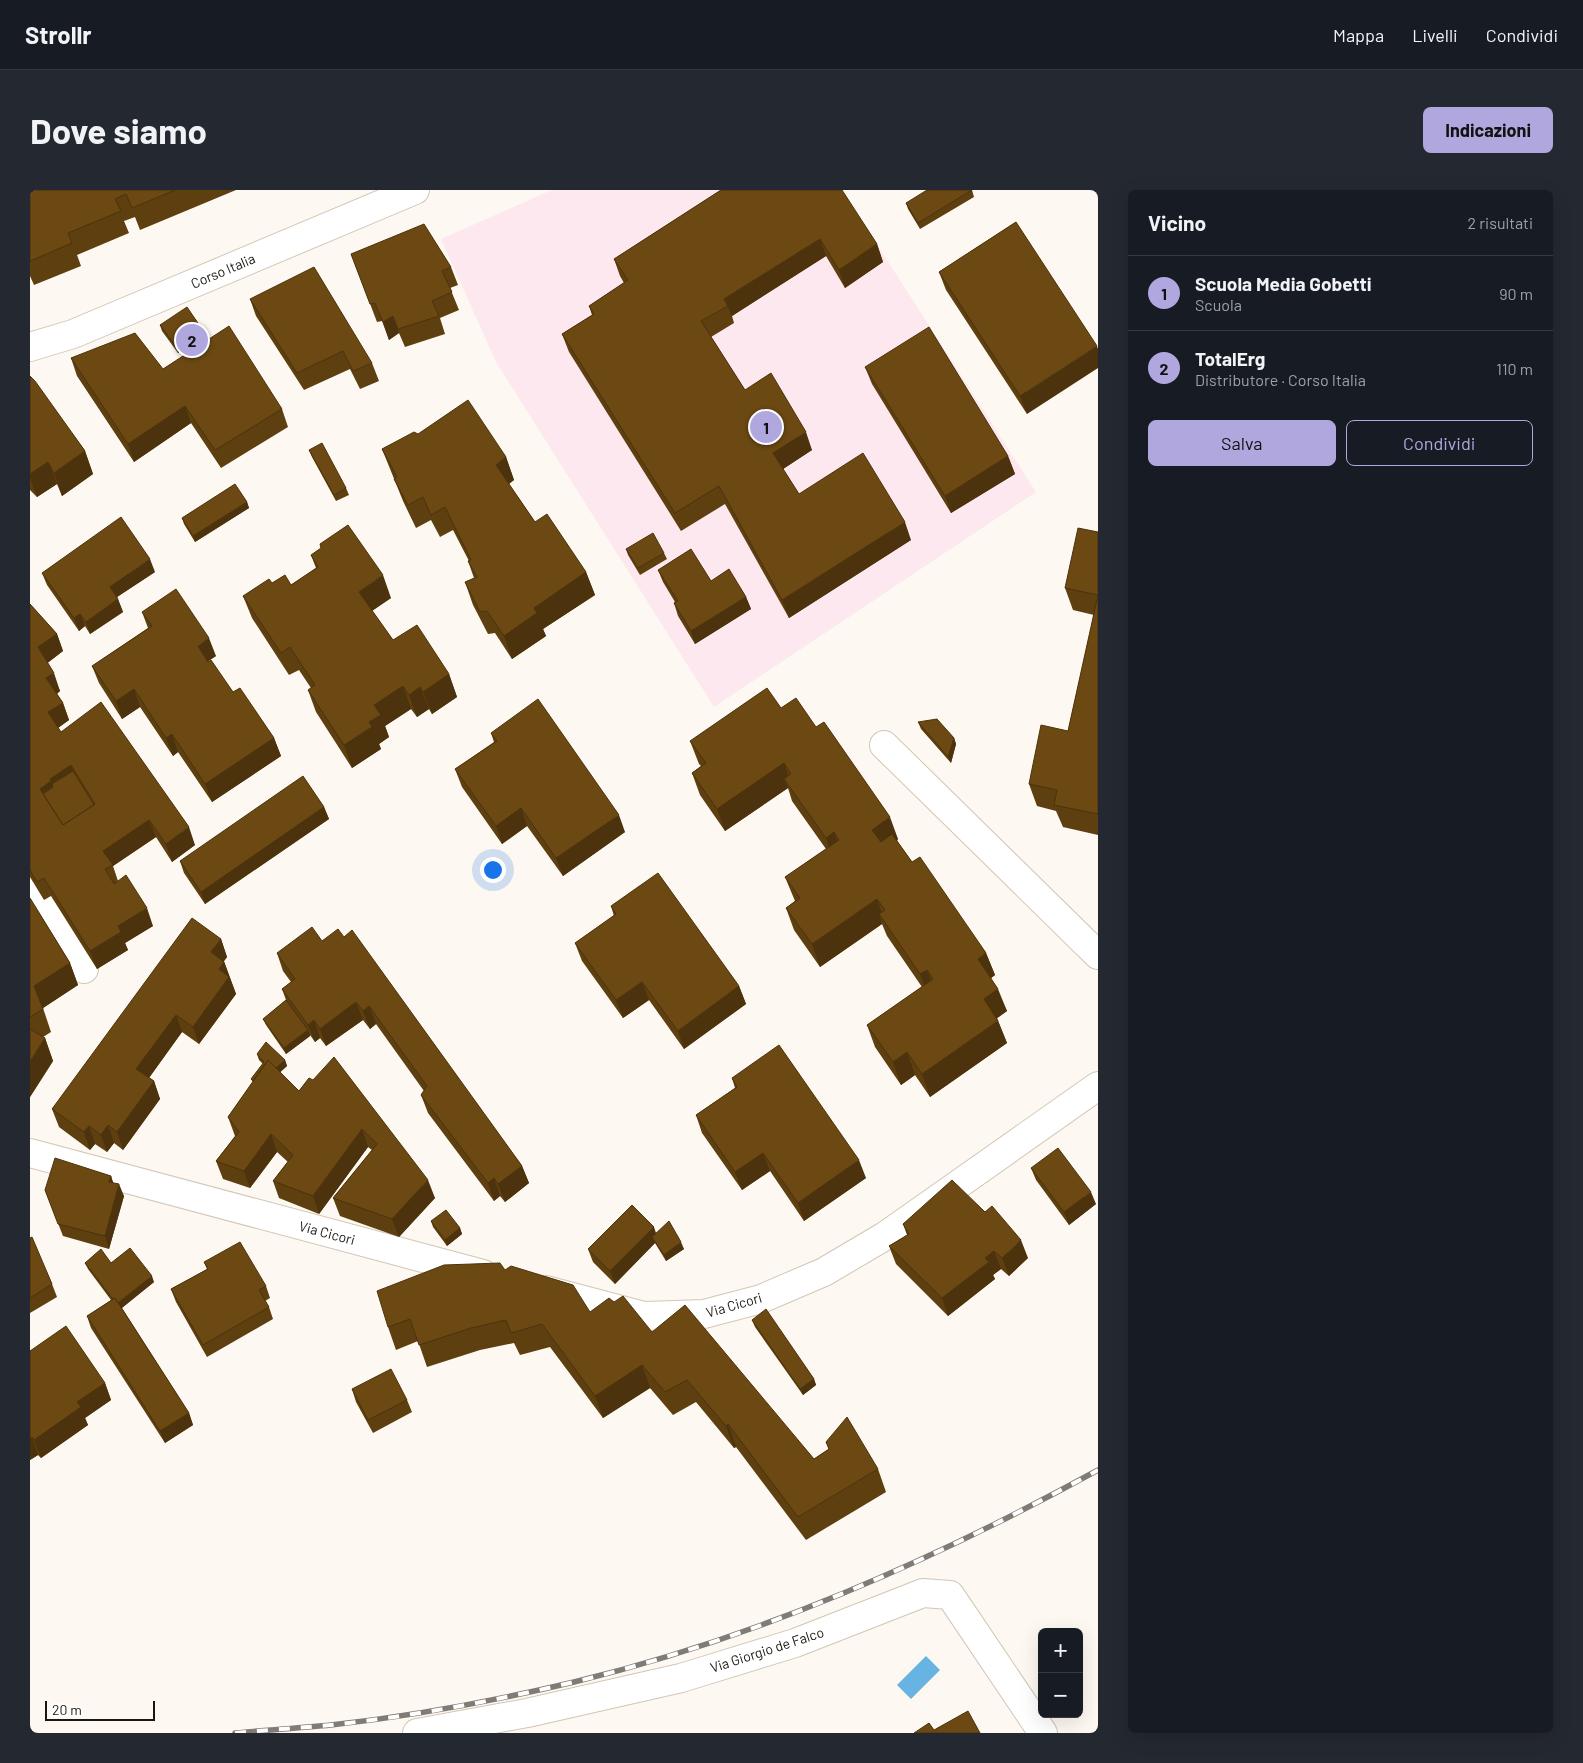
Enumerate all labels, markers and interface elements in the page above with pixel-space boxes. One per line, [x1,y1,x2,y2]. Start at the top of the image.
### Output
text: Strollr [25,20,92,49]
text: Mappa [1333,24,1384,46]
text: Livelli [1412,24,1458,46]
text: Condividi [1486,24,1558,46]
button: Indicazioni [1423,107,1553,153]
text: Dove siamo [30,109,207,151]
text: Vicino [1148,210,1206,235]
text: 2 risultati [1468,213,1533,232]
street label: Corso Italia [188,249,257,292]
text: Scuola Media Gobetti [1195,272,1372,295]
text: 1 [1161,284,1167,303]
text: 90 m [1499,284,1533,303]
text: Scuola [1195,295,1242,314]
pin: 2 [176,321,208,359]
text: TotalErg [1195,347,1265,370]
text: 2 [1160,359,1168,378]
text: 110 m [1496,359,1533,378]
text: Distributore · Corso Italia [1195,370,1366,389]
pin: 1 [750,408,782,446]
button: Salva [1148,420,1336,466]
button: Condividi [1346,420,1533,466]
your location [480,857,506,883]
street label: Via Cicori [297,1217,357,1248]
street label: Via Cicori [704,1288,764,1321]
street label: Via Giorgio de Falco [708,1623,826,1676]
map controls [1038,1628,1083,1718]
button: + [1038,1628,1083,1673]
button: − [1038,1673,1083,1718]
scale bar [45,1698,155,1721]
text: 20 m [52,1701,82,1718]

